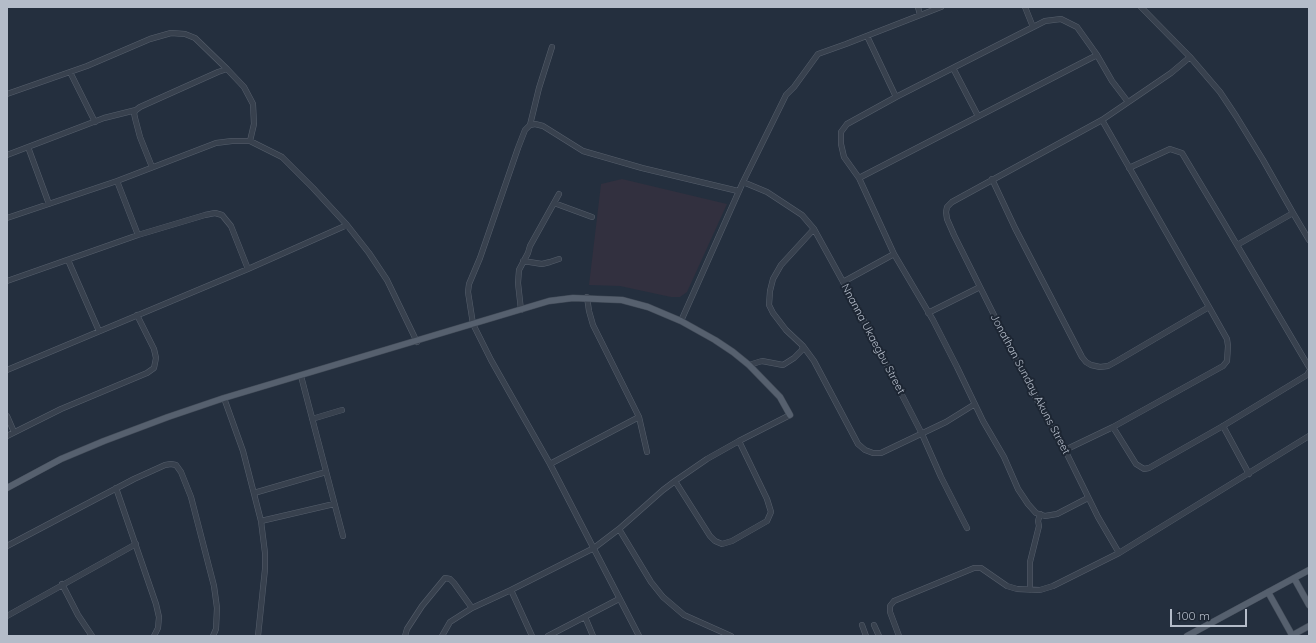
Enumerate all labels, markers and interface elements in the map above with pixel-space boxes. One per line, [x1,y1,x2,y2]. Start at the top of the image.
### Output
street label: Nnanna Ukaegbu Street [838,282,908,396]
street label: Jonathan Sunday Akuns Street [987,312,1073,456]
scale bar [1172,601,1249,627]
text: 100 m [1177,608,1210,623]

